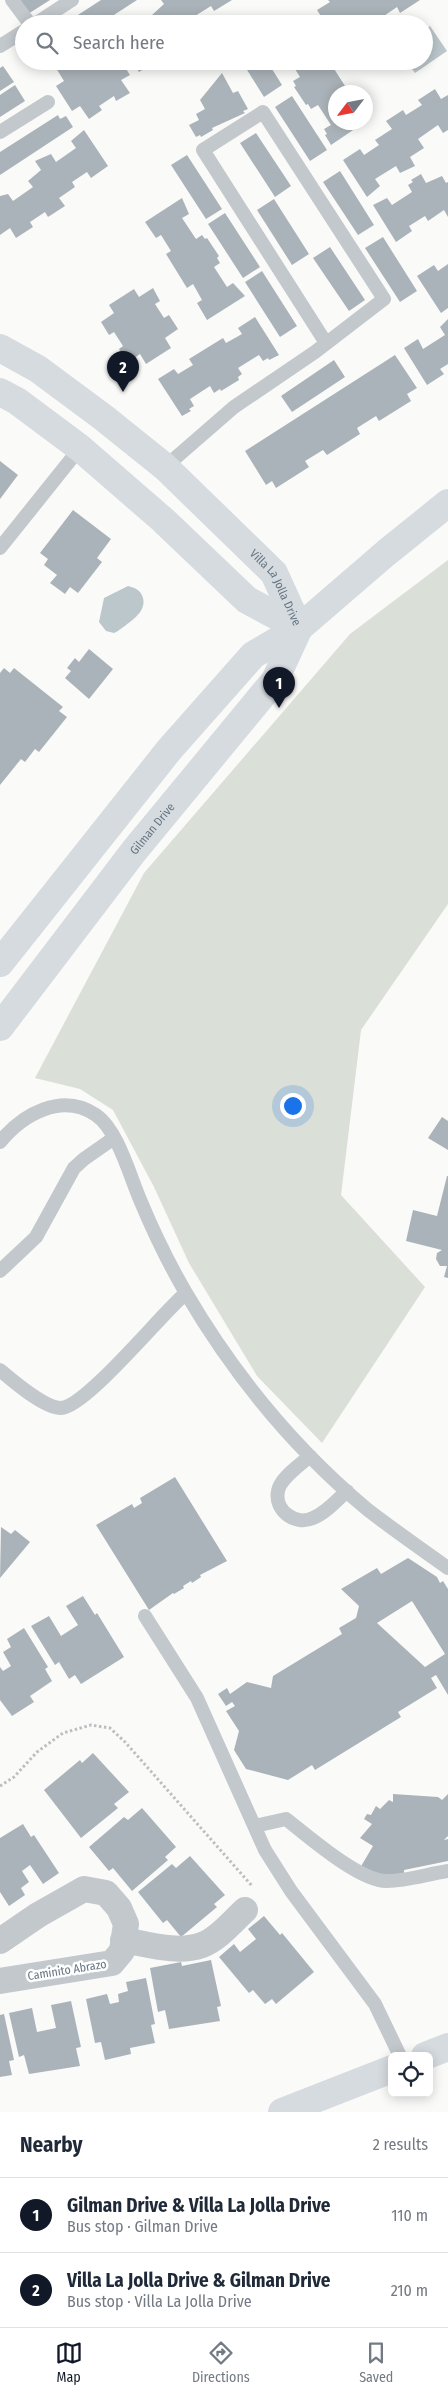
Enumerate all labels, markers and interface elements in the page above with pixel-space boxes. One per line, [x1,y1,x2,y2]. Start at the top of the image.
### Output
search box [15,15,433,70]
icon: search [33,29,61,57]
text: Search here [73,31,165,54]
north arrow [328,85,373,130]
pin: 2 [107,351,139,392]
street label: Villa La Jolla Drive [247,546,304,628]
pin: 1 [263,667,295,708]
street label: Gilman Drive [127,800,178,857]
your location [280,1093,306,1119]
street label: Caminito Abrazo [27,1957,107,1983]
map controls [388,2052,433,2097]
button: locate [388,2052,433,2097]
text: Nearby [20,2132,82,2158]
text: 2 results [373,2135,428,2154]
text: Gilman Drive & Villa La Jolla Drive [67,2194,330,2217]
text: 1 [33,2206,39,2225]
text: 110 m [391,2206,428,2225]
text: Bus stop · Gilman Drive [67,2217,218,2236]
text: Villa La Jolla Drive & Gilman Drive [67,2269,330,2292]
text: 2 [32,2281,40,2300]
text: 210 m [391,2281,428,2300]
text: Bus stop · Villa La Jolla Drive [67,2292,252,2311]
tab: Map [55,2339,83,2386]
tab: Directions [192,2339,250,2386]
tab: Saved [359,2339,393,2386]

